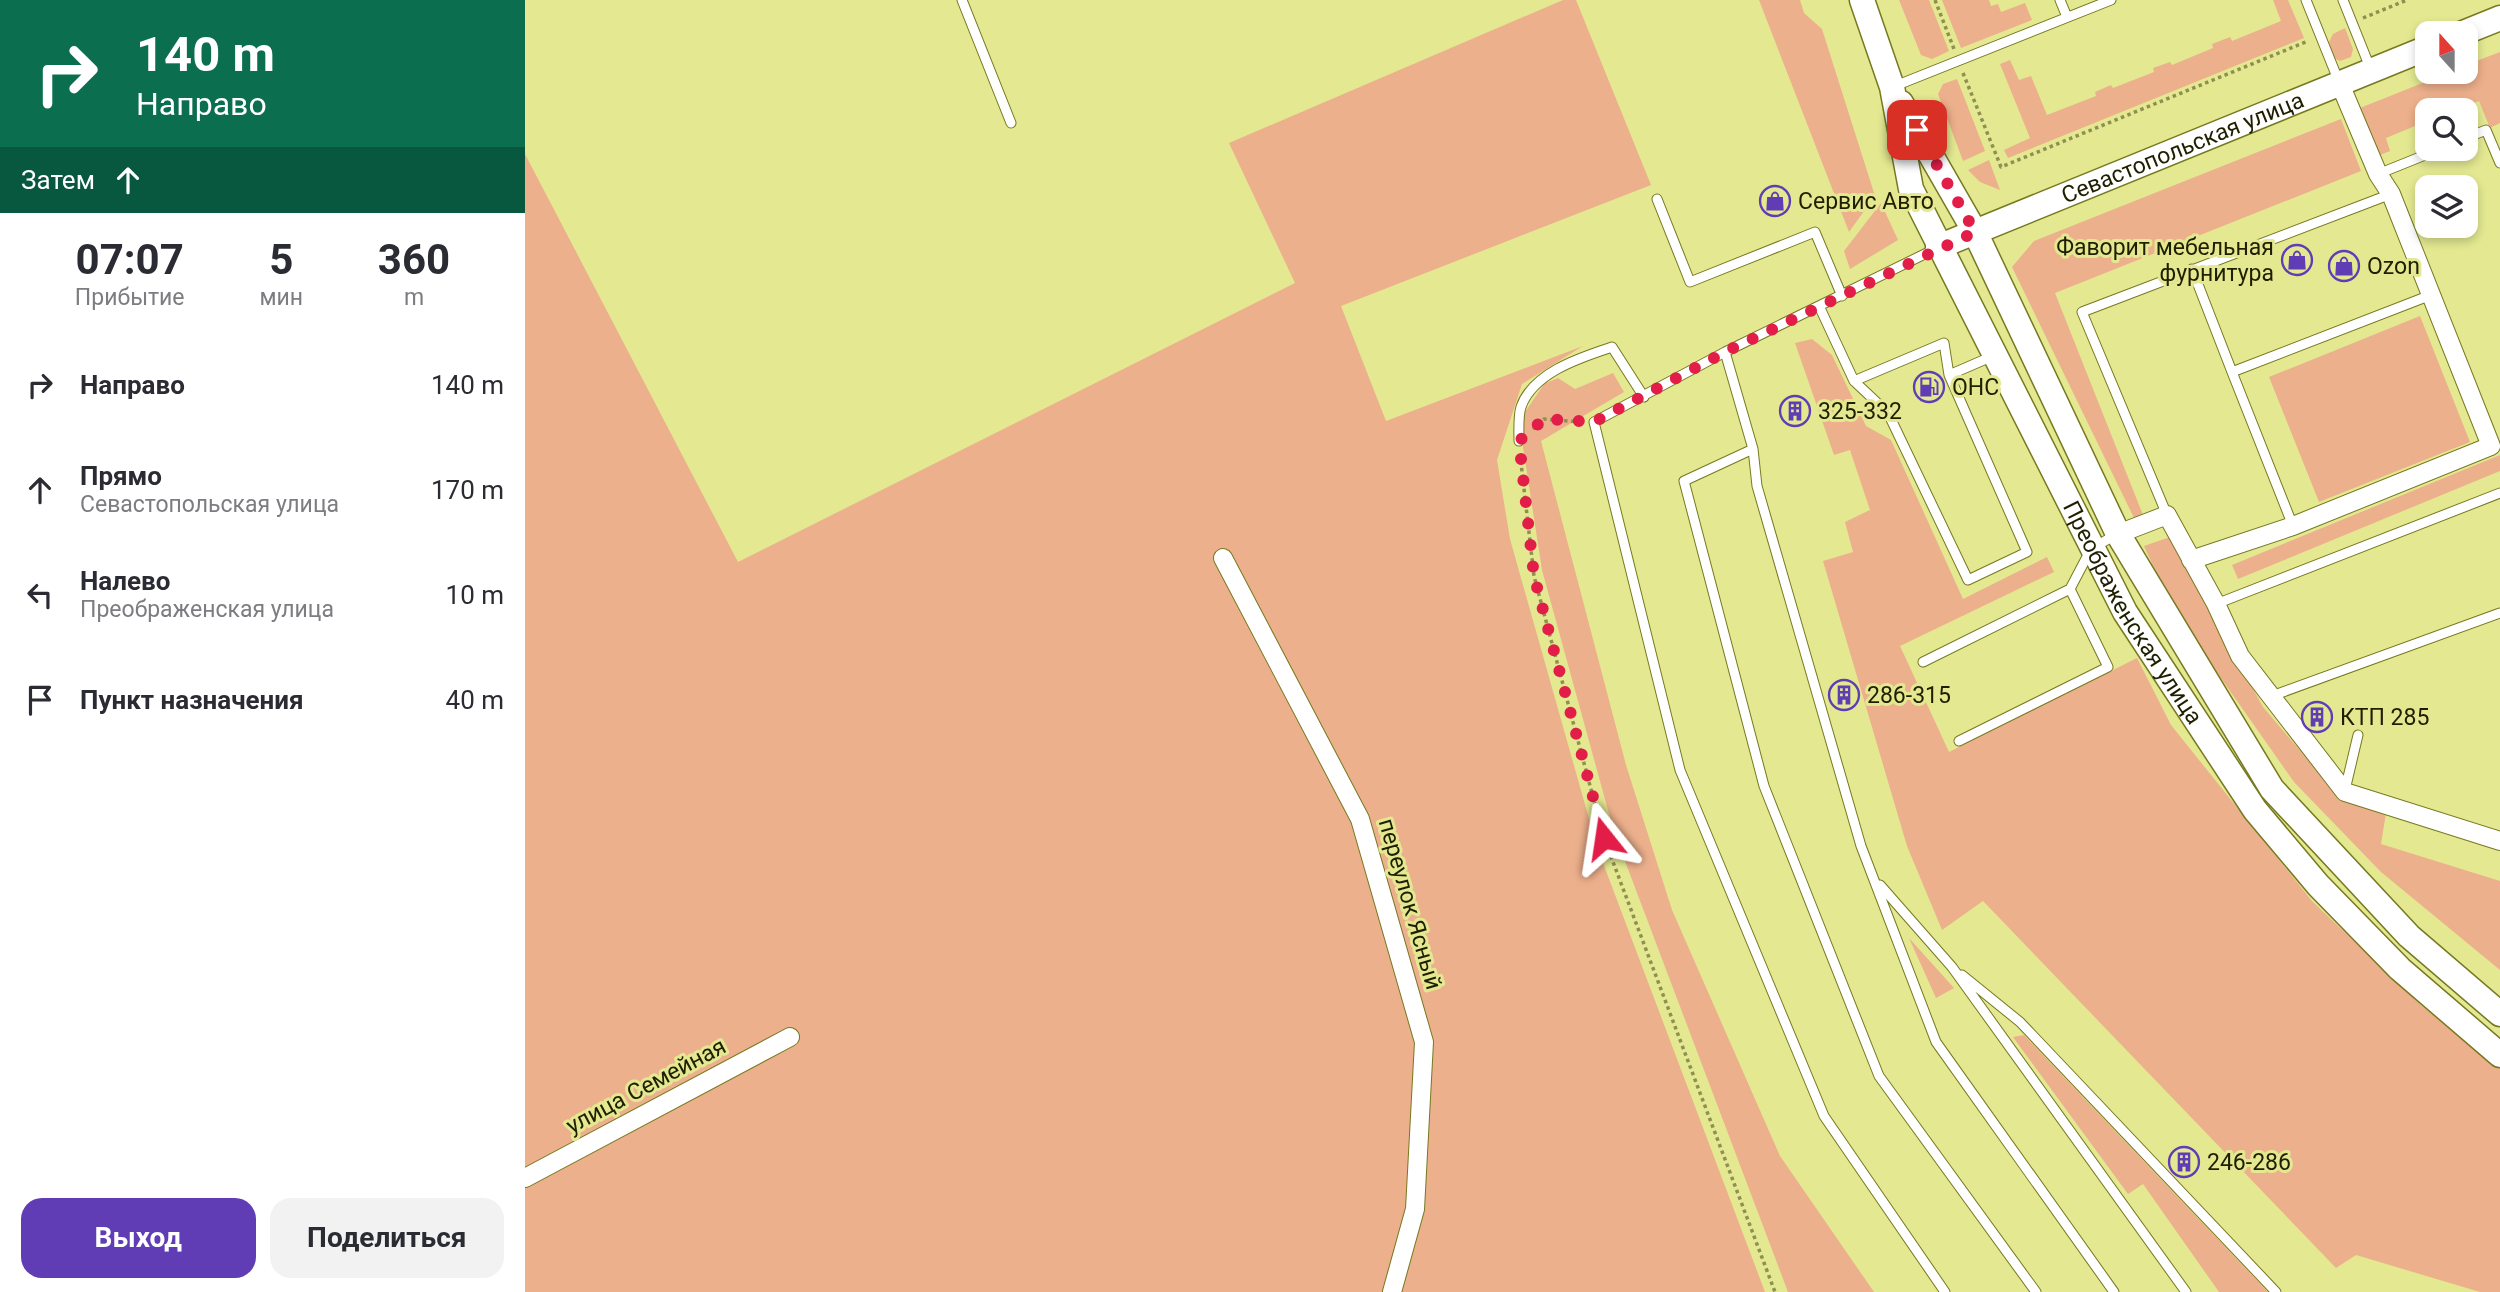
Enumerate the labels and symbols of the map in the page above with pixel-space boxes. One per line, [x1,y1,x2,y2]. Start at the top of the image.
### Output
north arrow [2415,21,2478,84]
street label: Севастопольская улица [2057,86,2308,209]
pin [1887,100,1947,160]
shop icon: Сервис Авто [1758,184,1792,218]
place label: Сервис Авто [1798,188,1934,215]
place label: Фаворит мебельная фурнитура [2056,234,2274,287]
shop icon: Фаворит мебельная фурнитура [2280,243,2314,277]
shop icon: Ozon [2327,249,2361,283]
place label: Ozon [2367,253,2420,280]
fuel station icon: ОНС [1912,370,1946,404]
place label: ОНС [1952,374,1999,401]
building icon: 325-332 [1778,394,1812,428]
place label: 325-332 [1818,398,1902,425]
street label: Преображенская улица [2057,496,2208,729]
building icon: 286-315 [1827,678,1861,712]
place label: 286-315 [1867,682,1951,709]
building icon: КТП 285 [2300,700,2334,734]
place label: КТП 285 [2340,704,2429,731]
position arrow [1567,801,1641,875]
street label: переулок Ясный [1373,815,1447,993]
street label: улица Семейная [562,1033,730,1139]
building icon: 246-286 [2167,1145,2201,1179]
place label: 246-286 [2207,1149,2291,1176]

